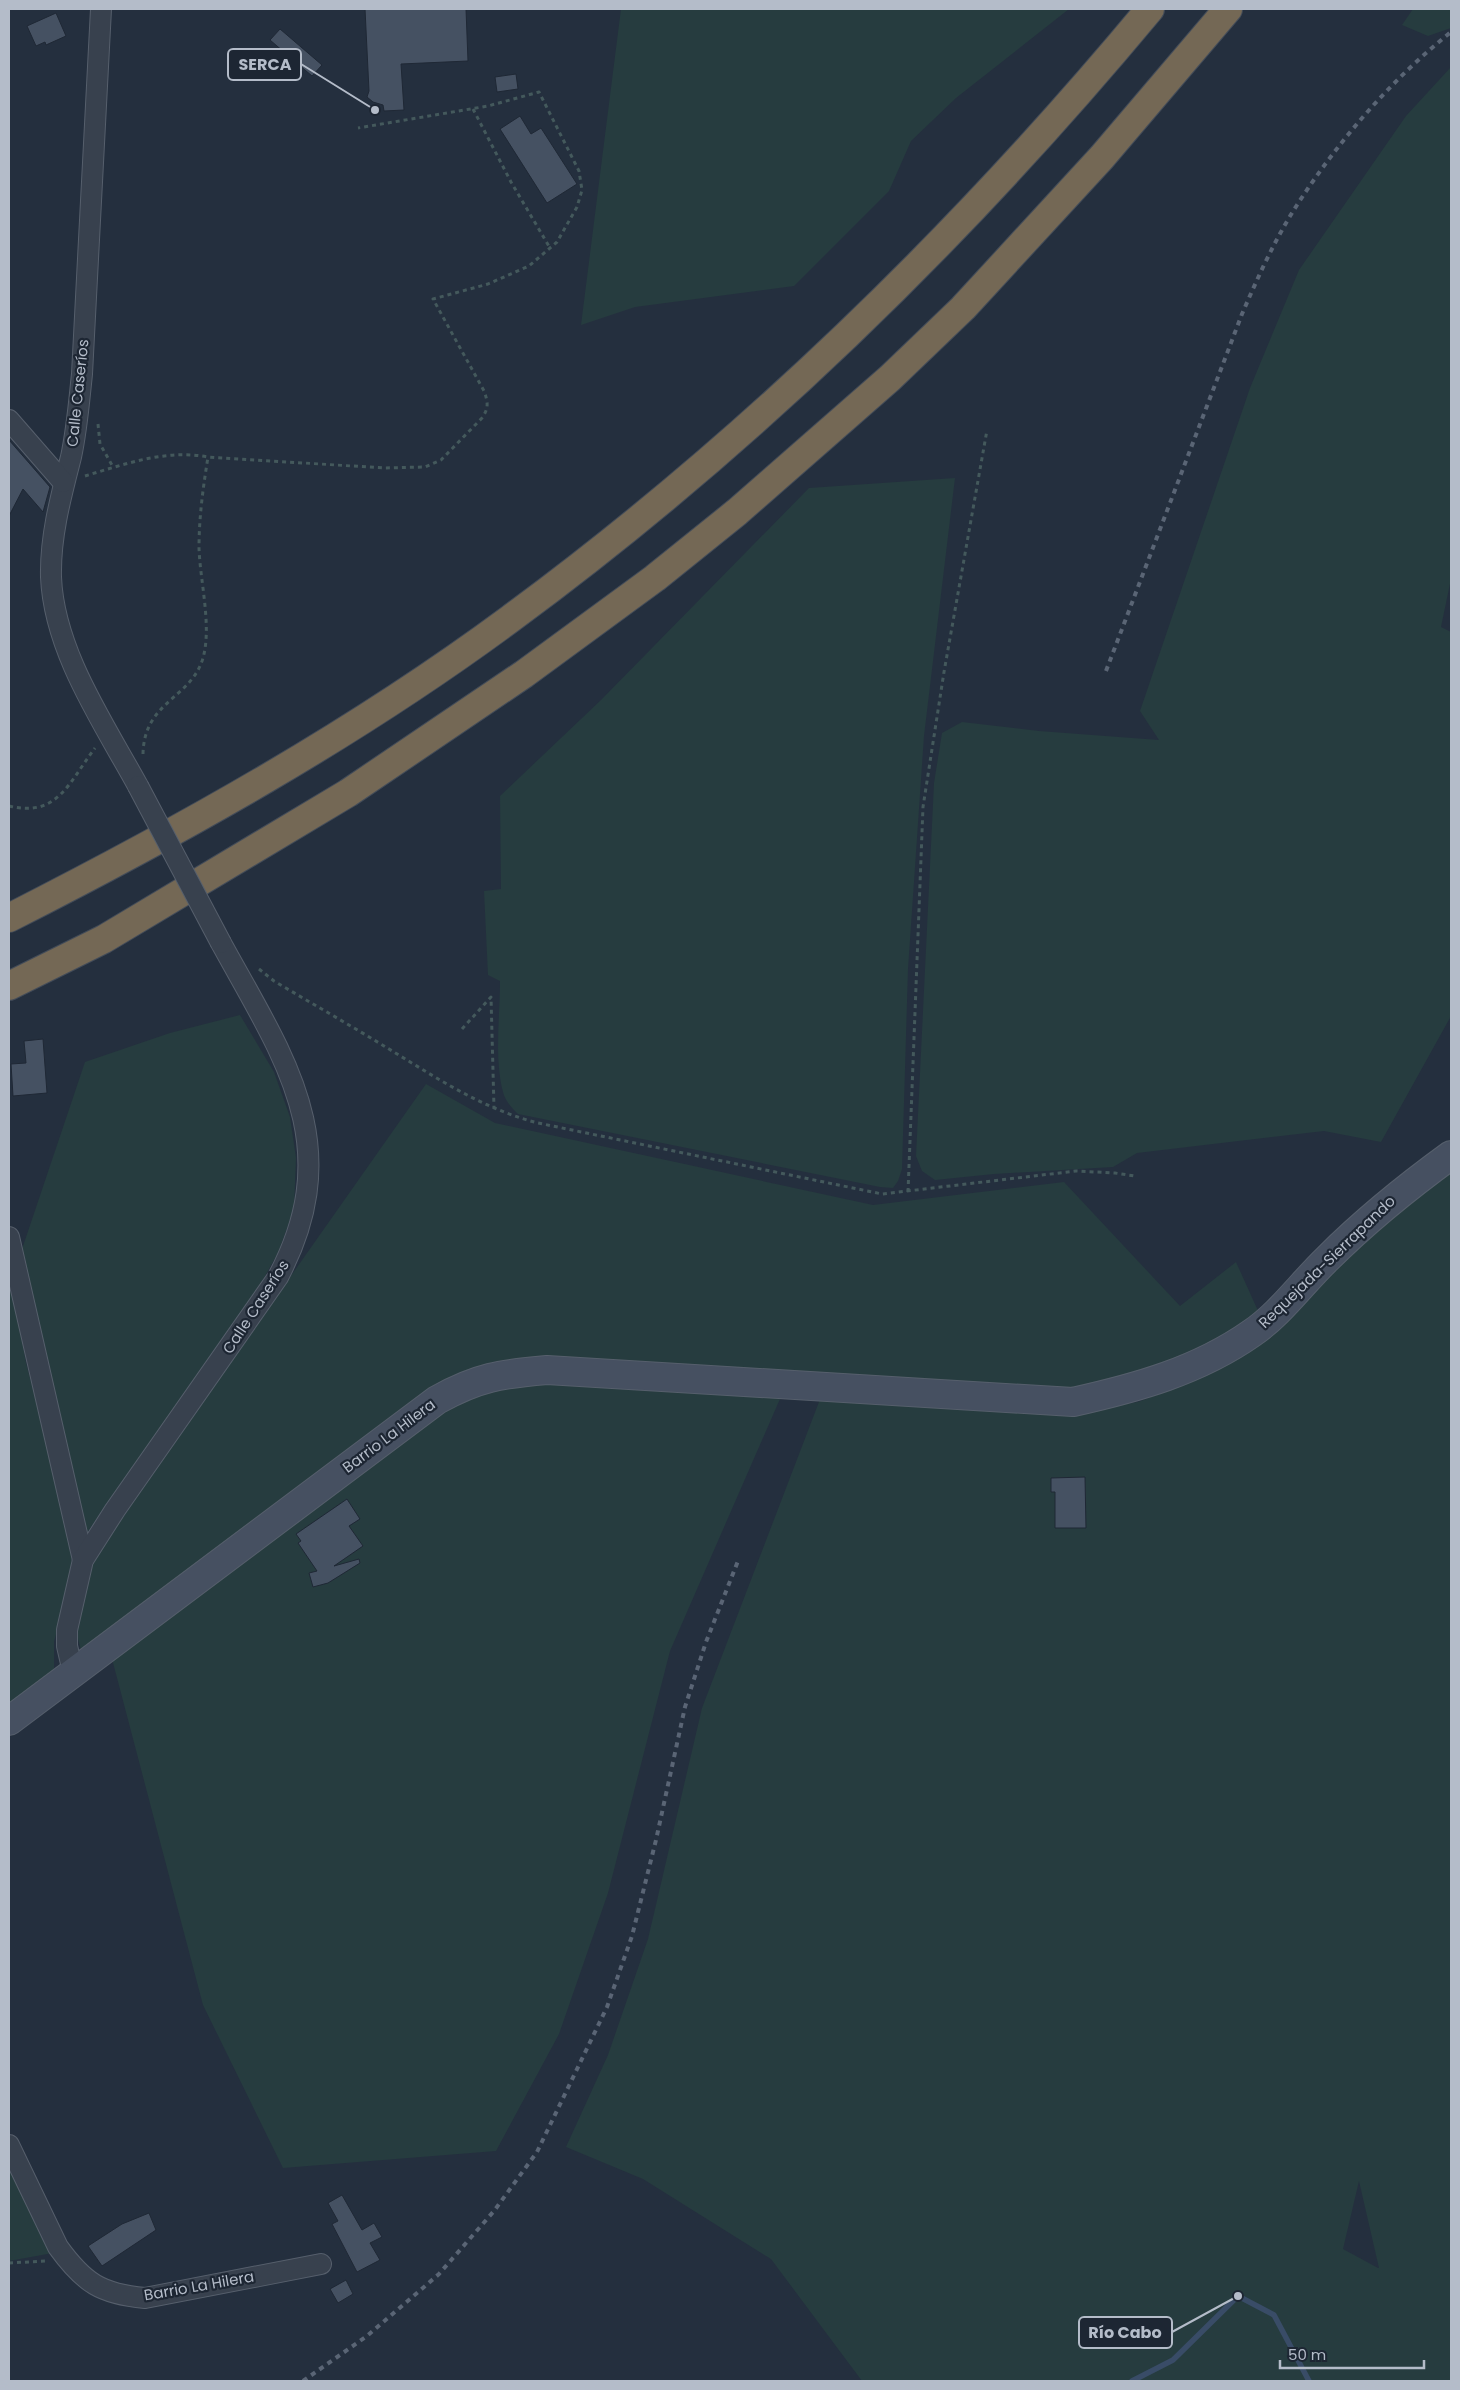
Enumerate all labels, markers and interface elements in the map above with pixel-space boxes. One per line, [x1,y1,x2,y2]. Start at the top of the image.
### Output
callout: SERCA [228,49,301,80]
text: SERCA [239,53,292,76]
street label: Calle Caseríos [61,338,94,448]
street label: Requejada-Sierrapando [1254,1191,1400,1333]
street label: Calle Caseríos [217,1256,294,1358]
street label: Barrio La Hilera [338,1394,439,1477]
street label: Barrio La Hilera [142,2266,256,2306]
callout: Río Cabo [1079,2317,1172,2348]
text: Río Cabo [1088,2321,1162,2344]
scale bar [1280,2338,1424,2370]
text: 50 m [1288,2344,1326,2365]

